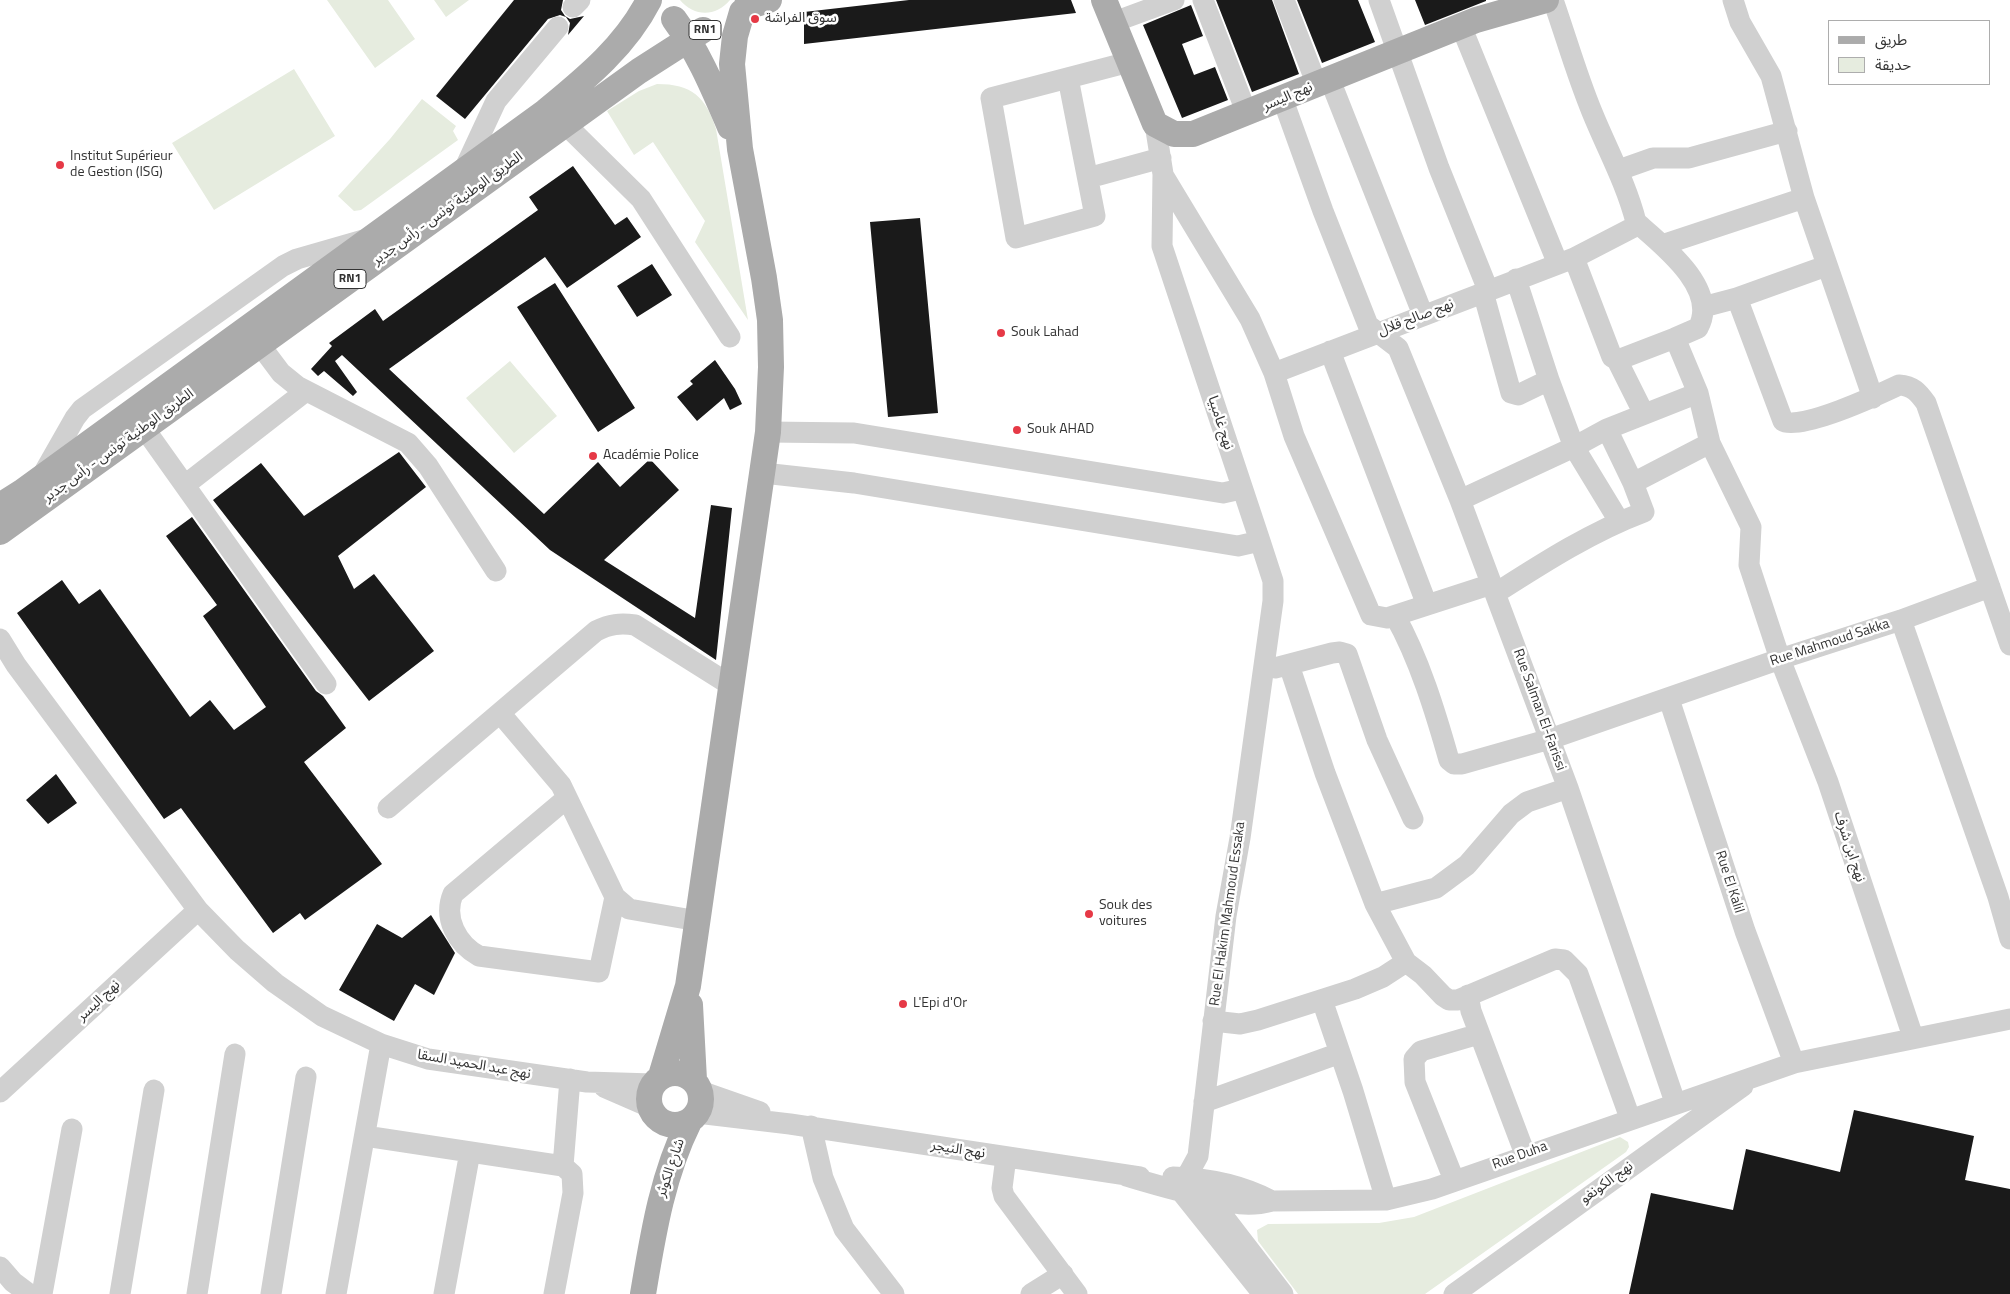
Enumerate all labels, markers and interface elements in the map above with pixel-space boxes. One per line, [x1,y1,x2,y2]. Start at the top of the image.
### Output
place label: سوق الفراشة [765,11,837,27]
marker: سوق الفراشة [749,13,761,25]
road number: RN1 [689,20,721,40]
legend [1828,20,1990,85]
text: طريق [1875,28,1907,51]
text: حديقة [1875,53,1911,76]
street label: نهج اليسر [1260,79,1316,115]
place label: Institut Supérieur de Gestion (ISG) [70,149,173,182]
street label: الطريق الوطنية تونس - رأس جدير [370,149,526,269]
marker: Institut Supérieur de Gestion (ISG) [54,159,66,171]
road number: RN1 [334,270,366,288]
street label: نهج صالح قلال [1376,296,1456,340]
place label: Souk Lahad [1011,325,1079,341]
marker: Souk Lahad [995,327,1007,339]
street label: الطريق الوطنية تونس - رأس جدير [41,386,197,506]
street label: نهج غامبيا [1203,394,1237,452]
place label: Souk AHAD [1027,422,1094,438]
marker: Souk AHAD [1011,424,1023,436]
place label: Académie Police [603,448,699,464]
marker: Académie Police [587,450,599,462]
street label: Rue Mahmoud Sakka [1768,616,1892,670]
street label: Rue Salman El-Farissi [1509,647,1569,773]
street label: نهج ابن شرف [1830,810,1868,884]
street label: Rue El Hakim Mahmoud Essaka [1207,821,1249,1007]
street label: Rue El Kalil [1711,849,1747,915]
place label: Souk des voitures [1099,898,1152,930]
marker: Souk des voitures [1083,908,1095,920]
street label: نهج اليسر [74,977,124,1025]
place label: L'Epi d'Or [913,996,967,1012]
marker: L'Epi d'Or [897,998,909,1010]
street label: نهج عبد الحميد السقا [416,1047,532,1083]
street label: شارع الكوثر [653,1137,689,1199]
street label: نهج النيجر [930,1137,986,1163]
street label: Rue Duha [1490,1138,1550,1174]
street label: نهج الكونغو [1577,1158,1637,1208]

